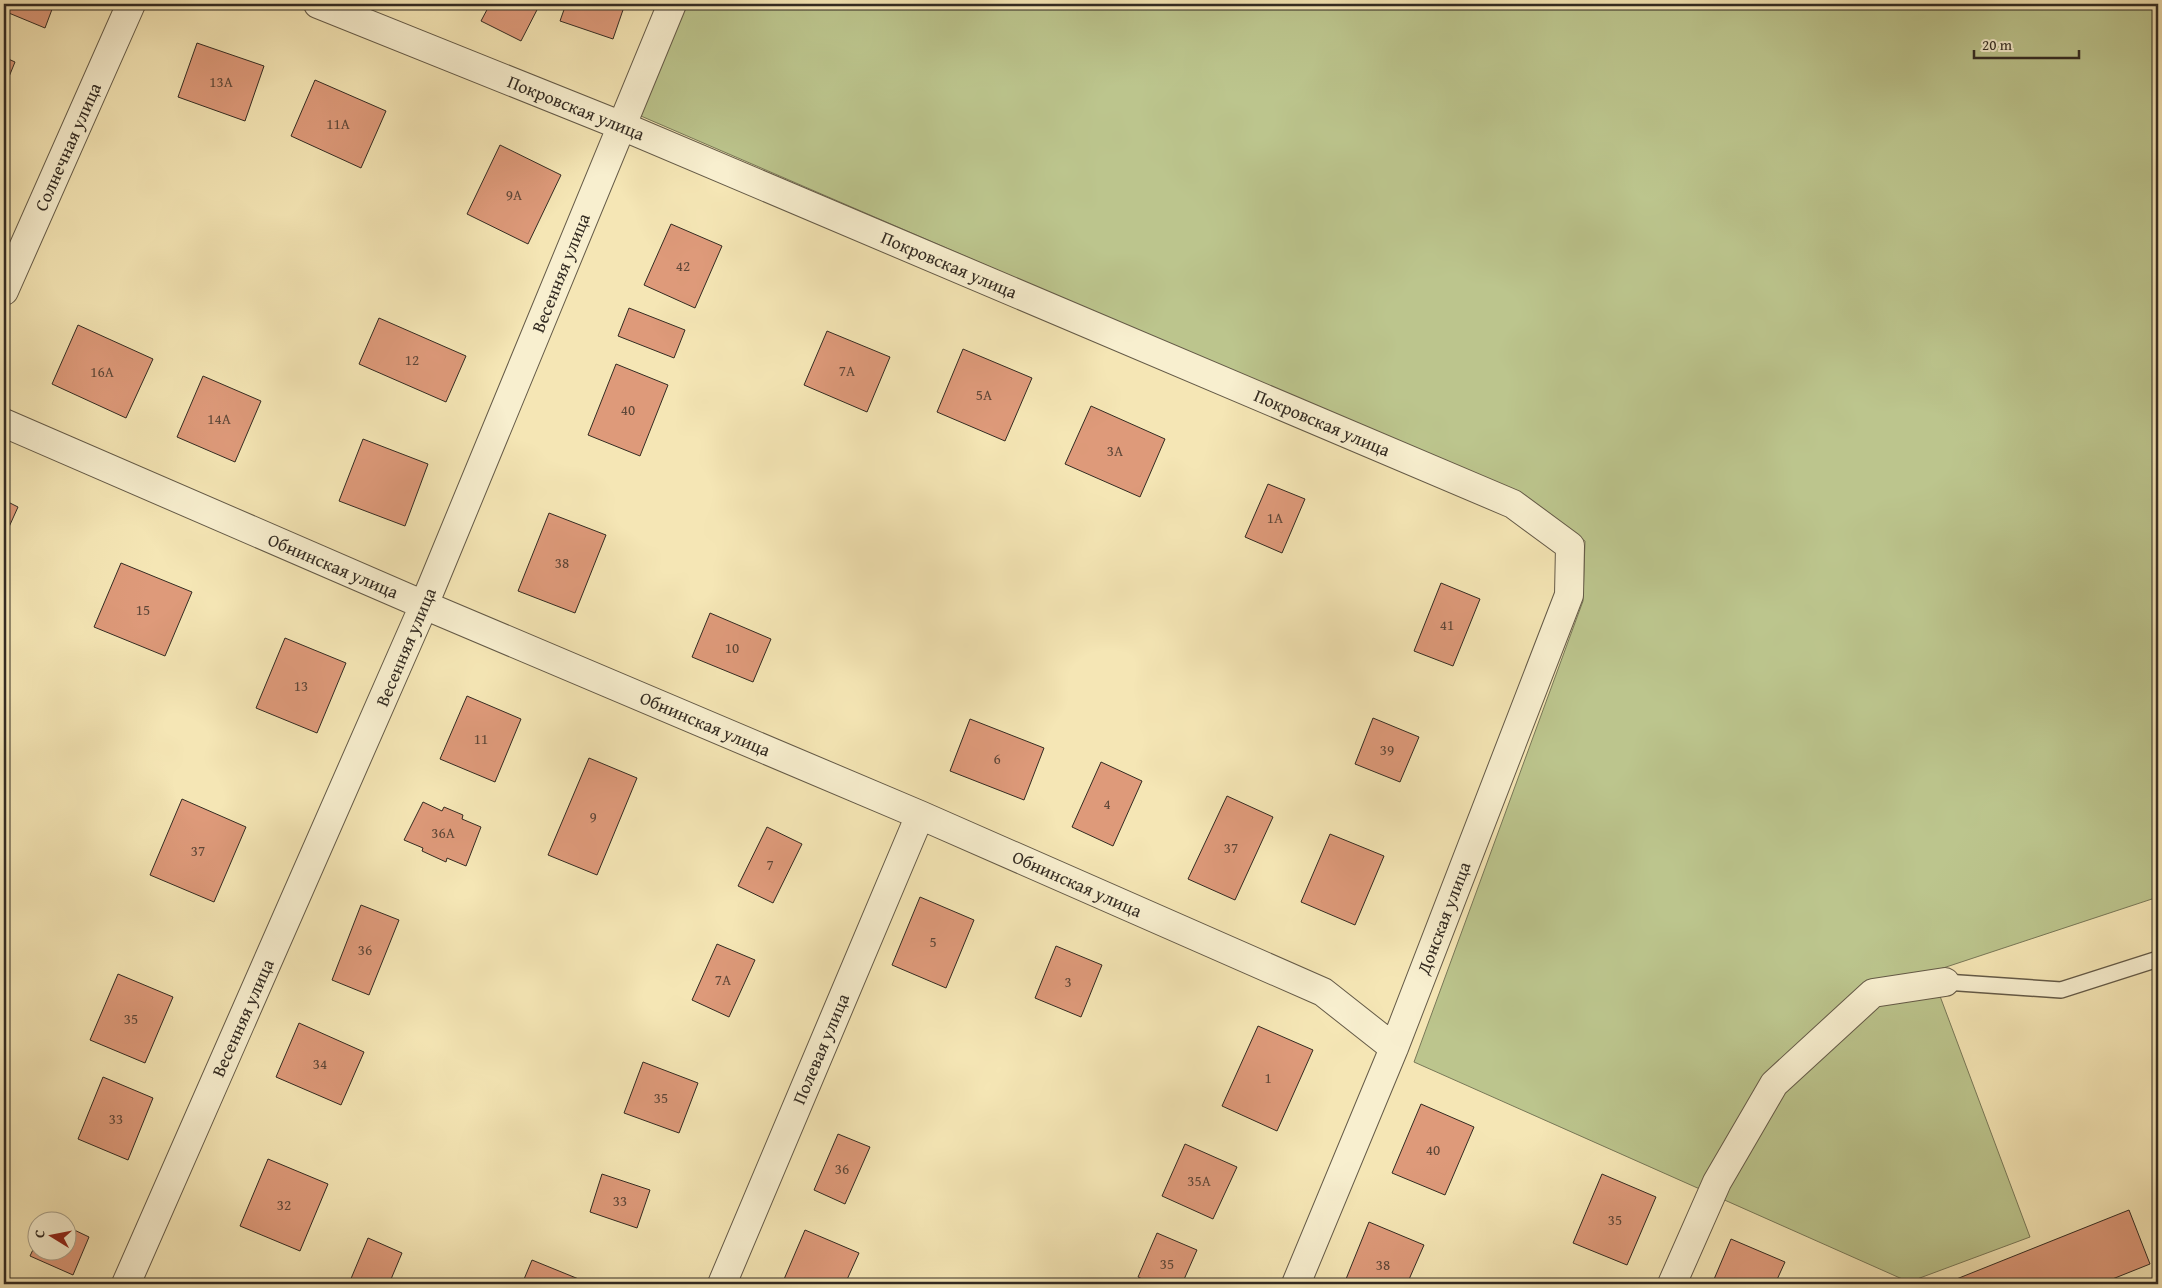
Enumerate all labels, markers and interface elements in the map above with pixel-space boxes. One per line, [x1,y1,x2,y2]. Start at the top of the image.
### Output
scale bar [1974,28,2080,60]
text: 20 m [1982,34,2013,55]
street label: Покровская улица [504,68,649,147]
house number: 13А [209,71,233,92]
street label: Солнечная улица [27,78,108,215]
house number: 11А [326,113,350,134]
house number: 9А [506,184,522,205]
street label: Весенняя улица [524,209,597,337]
street label: Покровская улица [877,224,1022,306]
house number: 42 [676,255,690,276]
house number: 12 [405,349,419,370]
house number: 7А [839,360,855,381]
house number: 16А [90,361,114,382]
street label: Покровская улица [1250,382,1395,464]
house number: 5А [976,384,992,405]
house number: 40 [621,399,635,420]
house number: 14А [207,408,231,429]
house number: 3А [1107,440,1123,461]
house number: 1А [1267,507,1283,528]
street label: Обнинская улица [264,526,403,605]
house number: 38 [555,552,569,573]
street label: Весенняя улица [368,583,443,710]
house number: 15 [136,599,150,620]
house number: 41 [1440,614,1454,635]
house number: 10 [725,637,739,658]
house number: 13 [294,675,308,696]
street label: Обнинская улица [636,684,775,763]
house number: 11 [474,728,488,749]
house number: 39 [1380,739,1394,760]
house number: 6 [993,748,1001,769]
house number: 4 [1103,793,1111,814]
house number: 9 [589,806,597,827]
house number: 36А [431,822,455,843]
house number: 37 [1224,837,1238,858]
house number: 37 [191,840,205,861]
street label: Обнинская улица [1008,843,1147,924]
house number: 7 [766,854,774,875]
street label: Донская улица [1409,857,1478,979]
house number: 5 [929,931,937,952]
house number: 36 [358,939,372,960]
street label: Весенняя улица [204,954,281,1081]
house number: 7А [715,969,731,990]
house number: 3 [1064,971,1072,992]
street label: Полевая улица [785,989,856,1108]
house number: 35 [124,1008,138,1029]
house number: 34 [313,1053,327,1074]
house number: 1 [1264,1067,1272,1088]
house number: 35 [654,1087,668,1108]
house number: 33 [109,1108,123,1129]
house number: 40 [1426,1139,1440,1160]
house number: 36 [835,1158,849,1179]
house number: 35А [1187,1170,1211,1191]
house number: 33 [613,1190,627,1211]
house number: 32 [277,1194,291,1215]
house number: 35 [1608,1209,1622,1230]
north arrow [28,1210,78,1260]
text: С [29,1228,50,1239]
house number: 35 [1160,1253,1174,1274]
house number: 38 [1376,1254,1390,1275]

